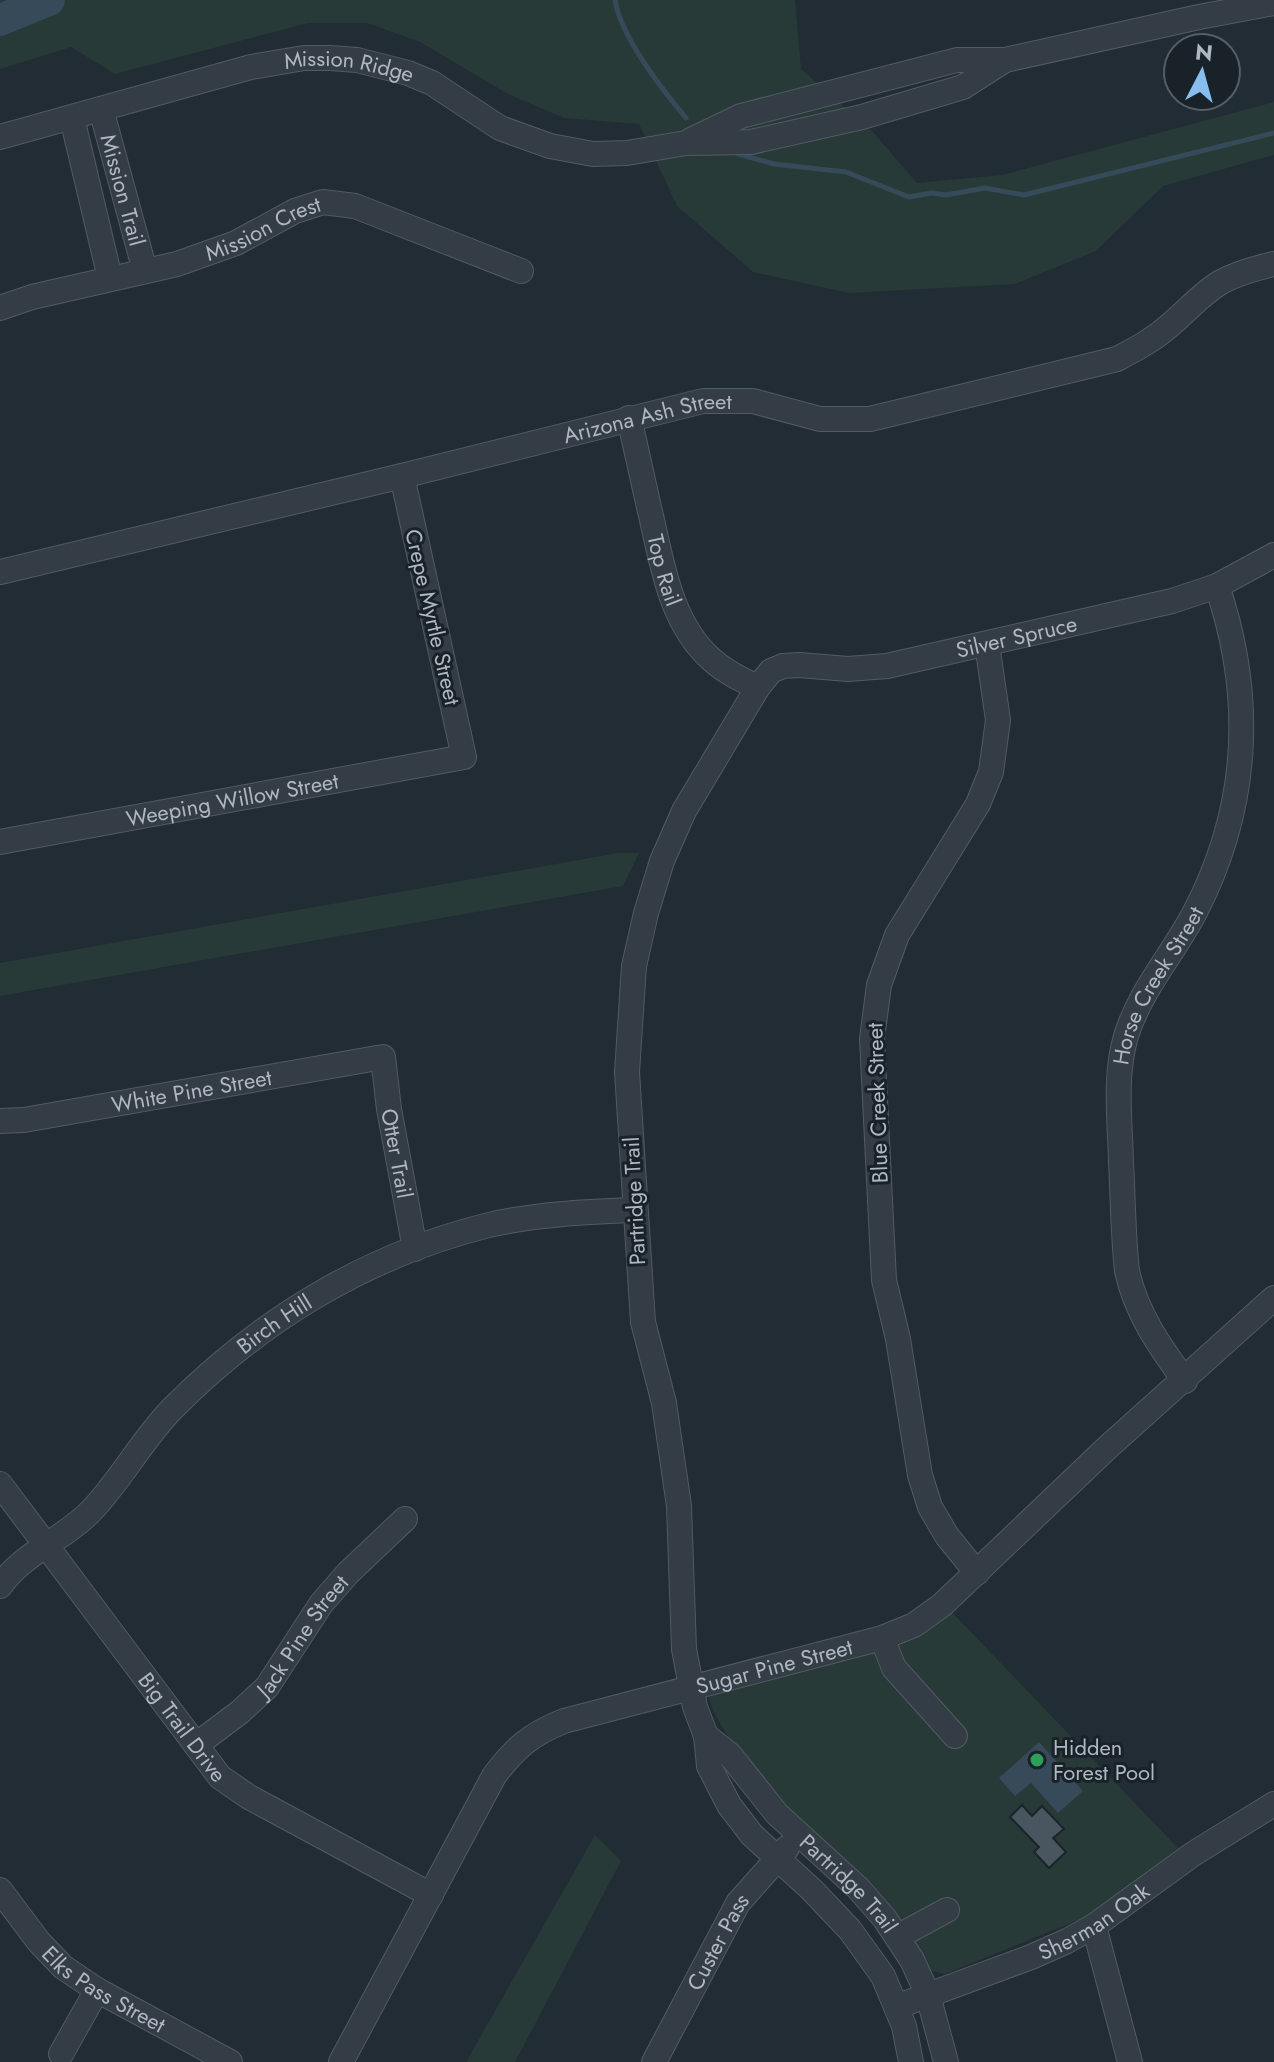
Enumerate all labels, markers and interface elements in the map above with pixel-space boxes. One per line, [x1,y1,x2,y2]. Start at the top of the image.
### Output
north arrow [1162,32,1242,112]
text: N [1194,35,1214,69]
street label: Mission Ridge [281,42,420,90]
street label: Mission Trail [93,131,153,250]
street label: Mission Crest [201,188,326,269]
street label: Arizona Ash Street [560,385,732,451]
street label: Crepe Myrtle Street [397,526,469,709]
street label: Top Rail [640,531,690,611]
street label: Silver Spruce [953,607,1080,666]
street label: Weeping Willow Street [123,764,342,835]
street label: Horse Creek Street [1104,900,1212,1067]
street label: Blue Creek Street [858,1022,896,1184]
street label: White Pine Street [109,1061,275,1120]
street label: Otter Trail [373,1106,421,1201]
street label: Partridge Trail [615,1136,653,1266]
street label: Birch Hill [229,1286,318,1361]
street label: Jack Pine Street [247,1567,356,1707]
street label: Sugar Pine Street [692,1630,857,1702]
street label: Big Trail Drive [131,1665,234,1789]
place label: Hidden Forest Pool [1053,1731,1155,1788]
marker: Hidden Forest Pool [1028,1751,1046,1769]
street label: Partridge Trail [793,1826,906,1939]
street label: Sherman Oak [1033,1875,1156,1968]
street label: Custer Pass [679,1885,756,1996]
street label: Elks Pass Street [35,1938,172,2041]

